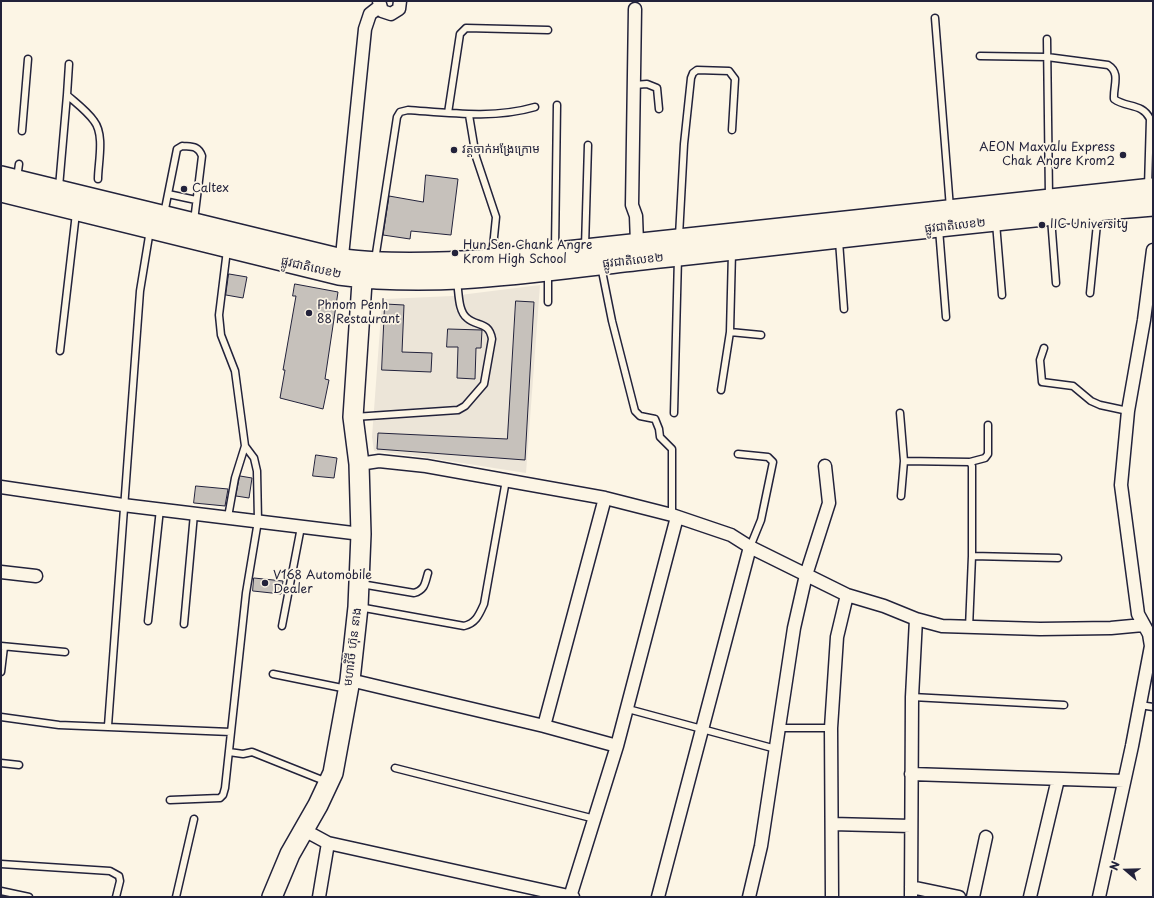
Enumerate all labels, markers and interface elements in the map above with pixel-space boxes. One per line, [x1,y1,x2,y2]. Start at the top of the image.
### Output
place label: AEON Maxvalu Express Chak Angre Krom2 [979,141,1115,169]
place label: វត្តចាក់អង្រែក្រោម [462,143,540,157]
marker: វត្តចាក់អង្រែក្រោម [449,145,459,155]
marker: AEON Maxvalu Express Chak Angre Krom2 [1118,150,1128,160]
place label: Caltex [192,182,229,196]
marker: Caltex [179,184,189,194]
street label: ផ្លូវជាតិលេខ២ [924,216,986,236]
place label: IIC University [1050,218,1128,232]
marker: IIC University [1037,220,1047,230]
place label: Hun Sen Chank Angre Krom High School [463,239,592,267]
marker: Hun Sen Chank Angre Krom High School [450,248,460,258]
street label: ផ្លូវជាតិលេខ២ [602,251,664,271]
street label: ផ្លូវជាតិលេខ២ [279,254,343,282]
place label: Phnom Penh 88 Restaurant [317,299,400,327]
marker: Phnom Penh 88 Restaurant [304,308,314,318]
place label: V168 Automobile Dealer [273,569,372,597]
marker: V168 Automobile Dealer [260,578,270,588]
street label: មហាវិថី ហ៊ុន នាង [341,607,365,687]
north arrow [1106,850,1146,890]
text: N [1105,859,1124,873]

